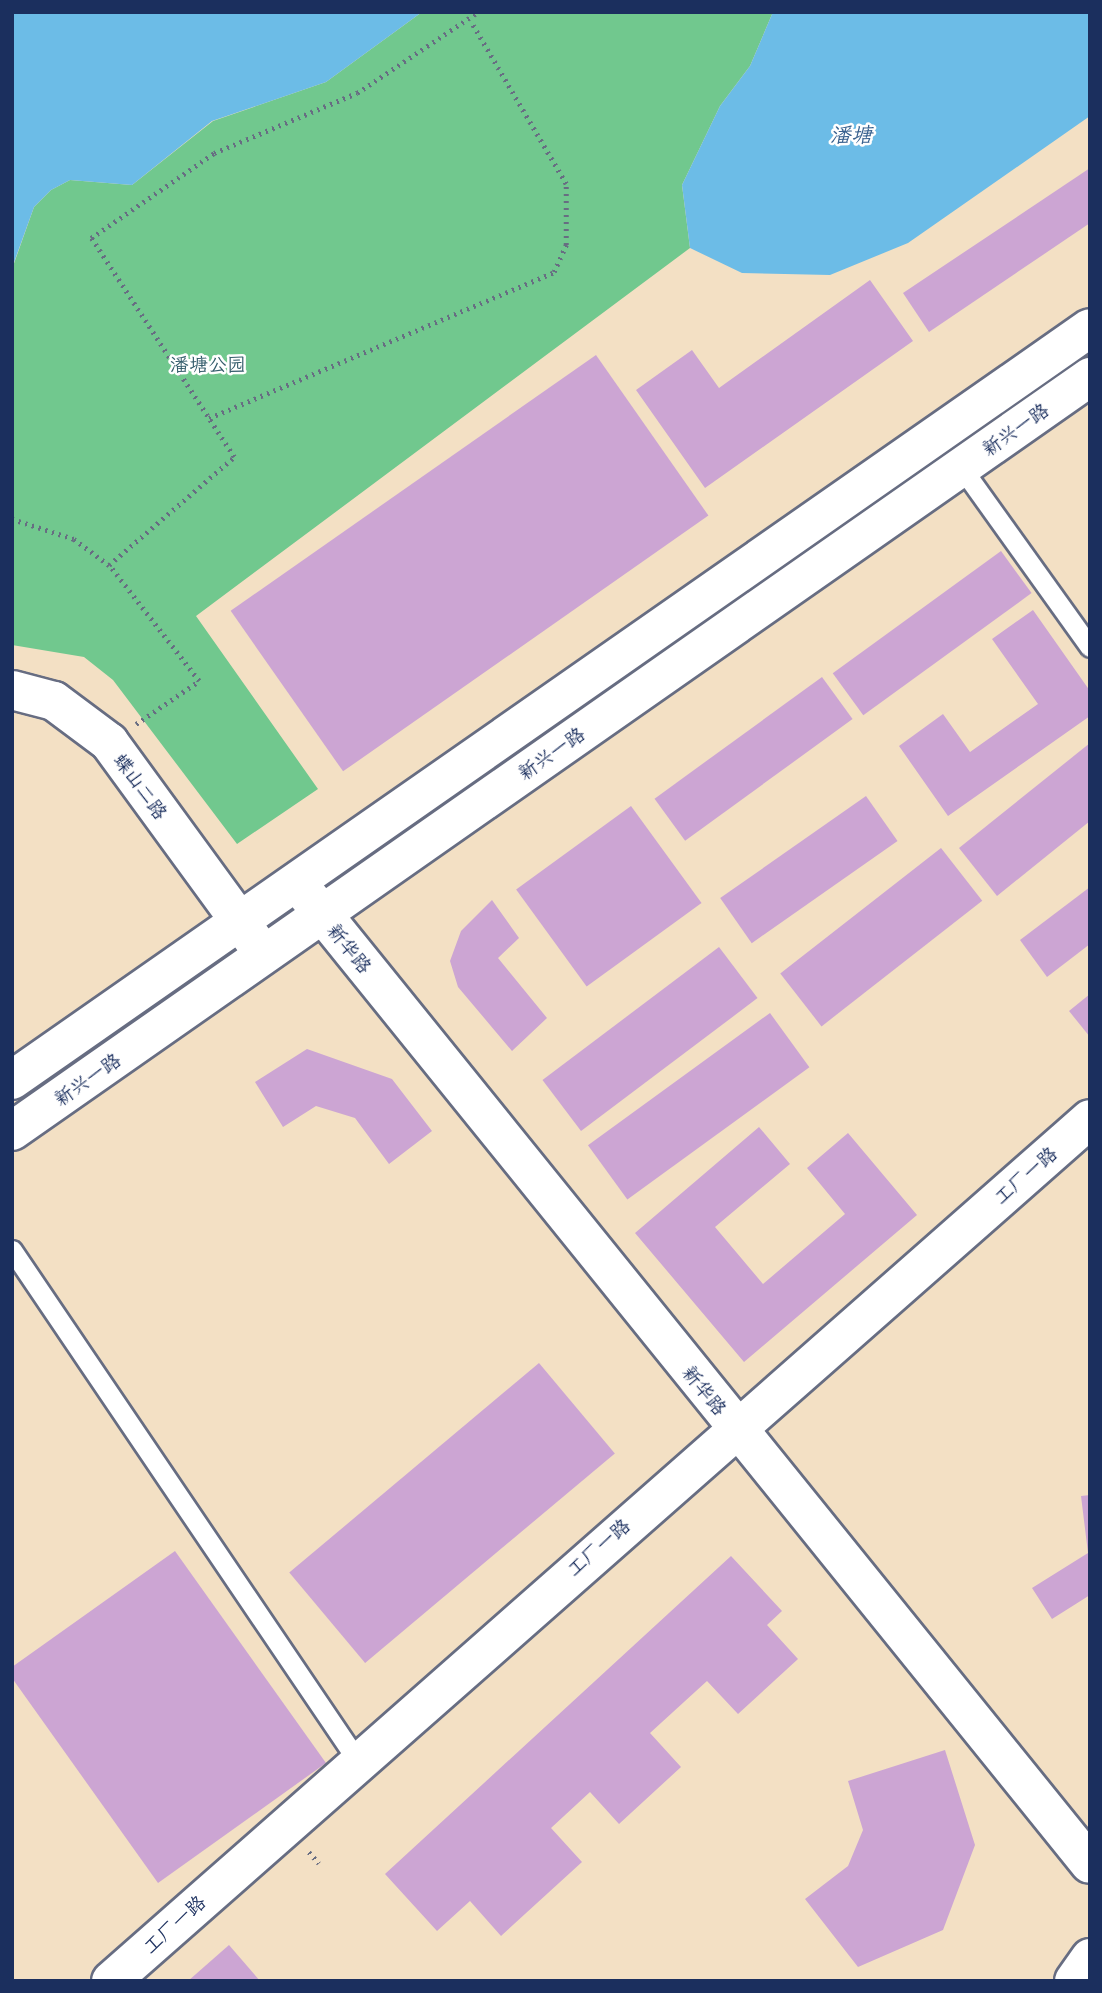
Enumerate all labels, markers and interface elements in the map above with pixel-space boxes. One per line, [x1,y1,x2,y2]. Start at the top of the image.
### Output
water label: 潘塘 [830,121,872,147]
park label: 潘塘公园 [170,353,246,375]
street label: 新兴一路 [977,398,1053,460]
street label: 新兴一路 [513,722,589,784]
street label: 蝶山二路 [109,749,173,823]
street label: 新华路 [323,919,377,977]
street label: 新兴一路 [49,1048,125,1110]
street label: 工厂一路 [989,1141,1061,1209]
street label: 新华路 [678,1361,732,1419]
street label: 工厂一路 [562,1513,634,1581]
street label: 工厂一路 [138,1890,210,1958]

